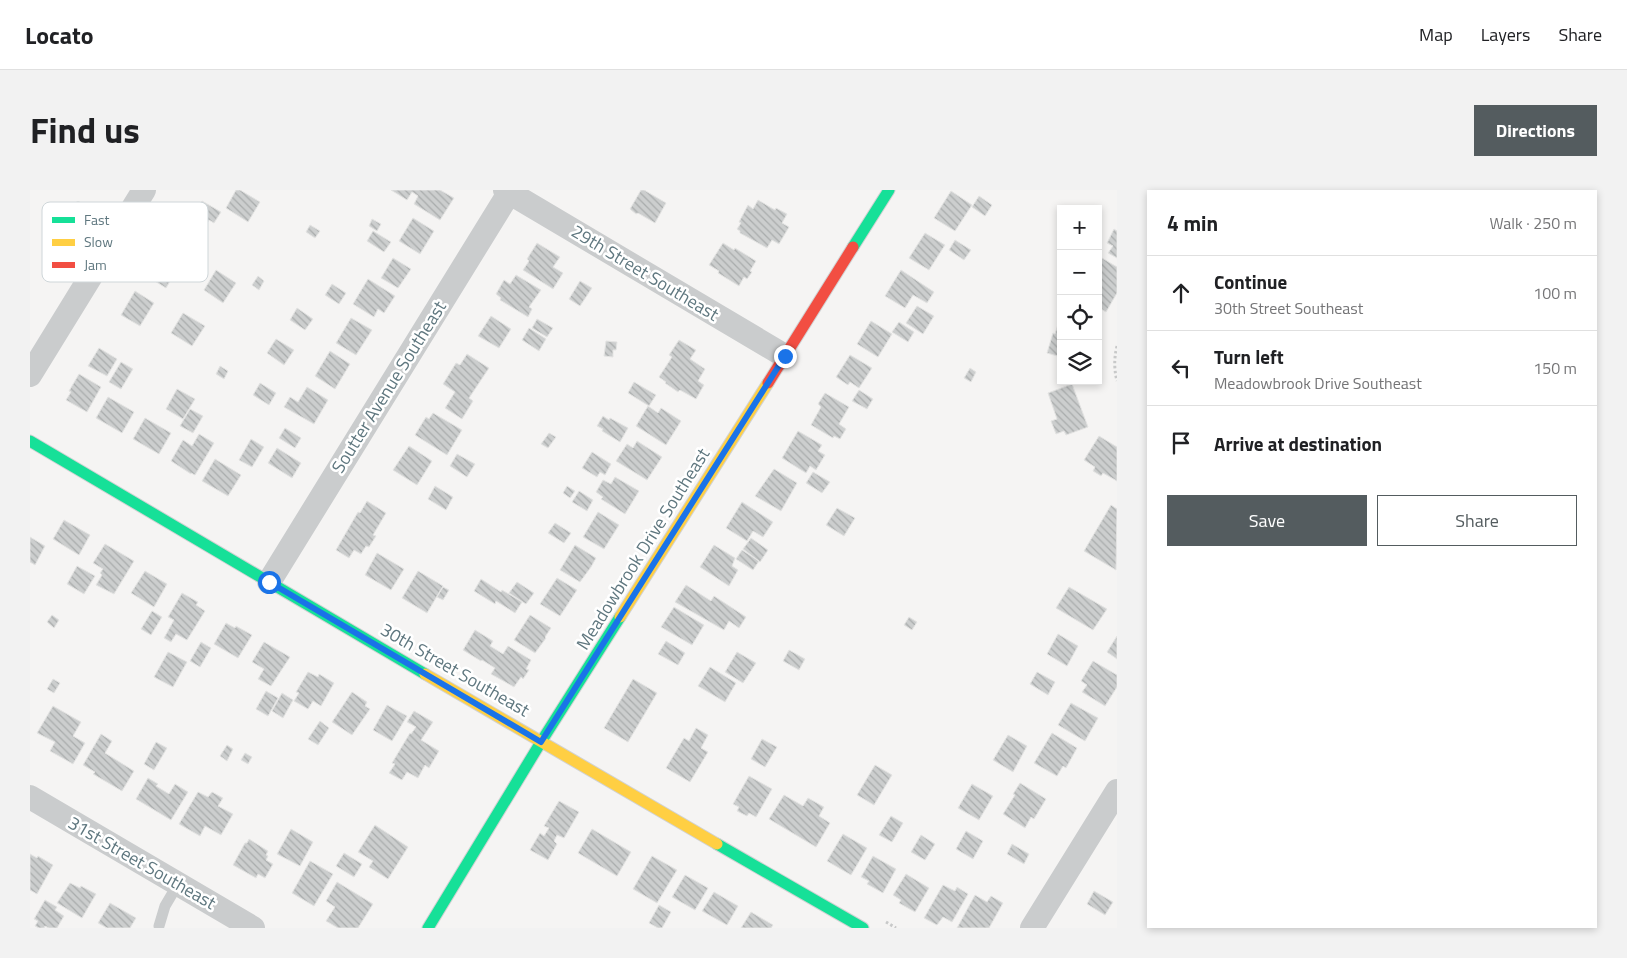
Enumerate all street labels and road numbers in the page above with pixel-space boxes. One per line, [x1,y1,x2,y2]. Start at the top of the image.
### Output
street label: 29th Street Southeast [566,218,725,328]
street label: Soutter Avenue Southeast [325,295,453,478]
street label: Meadowbrook Drive Southeast [569,442,716,655]
street label: 30th Street Southeast [376,616,535,724]
street label: 31st Street Southeast [63,809,222,916]

